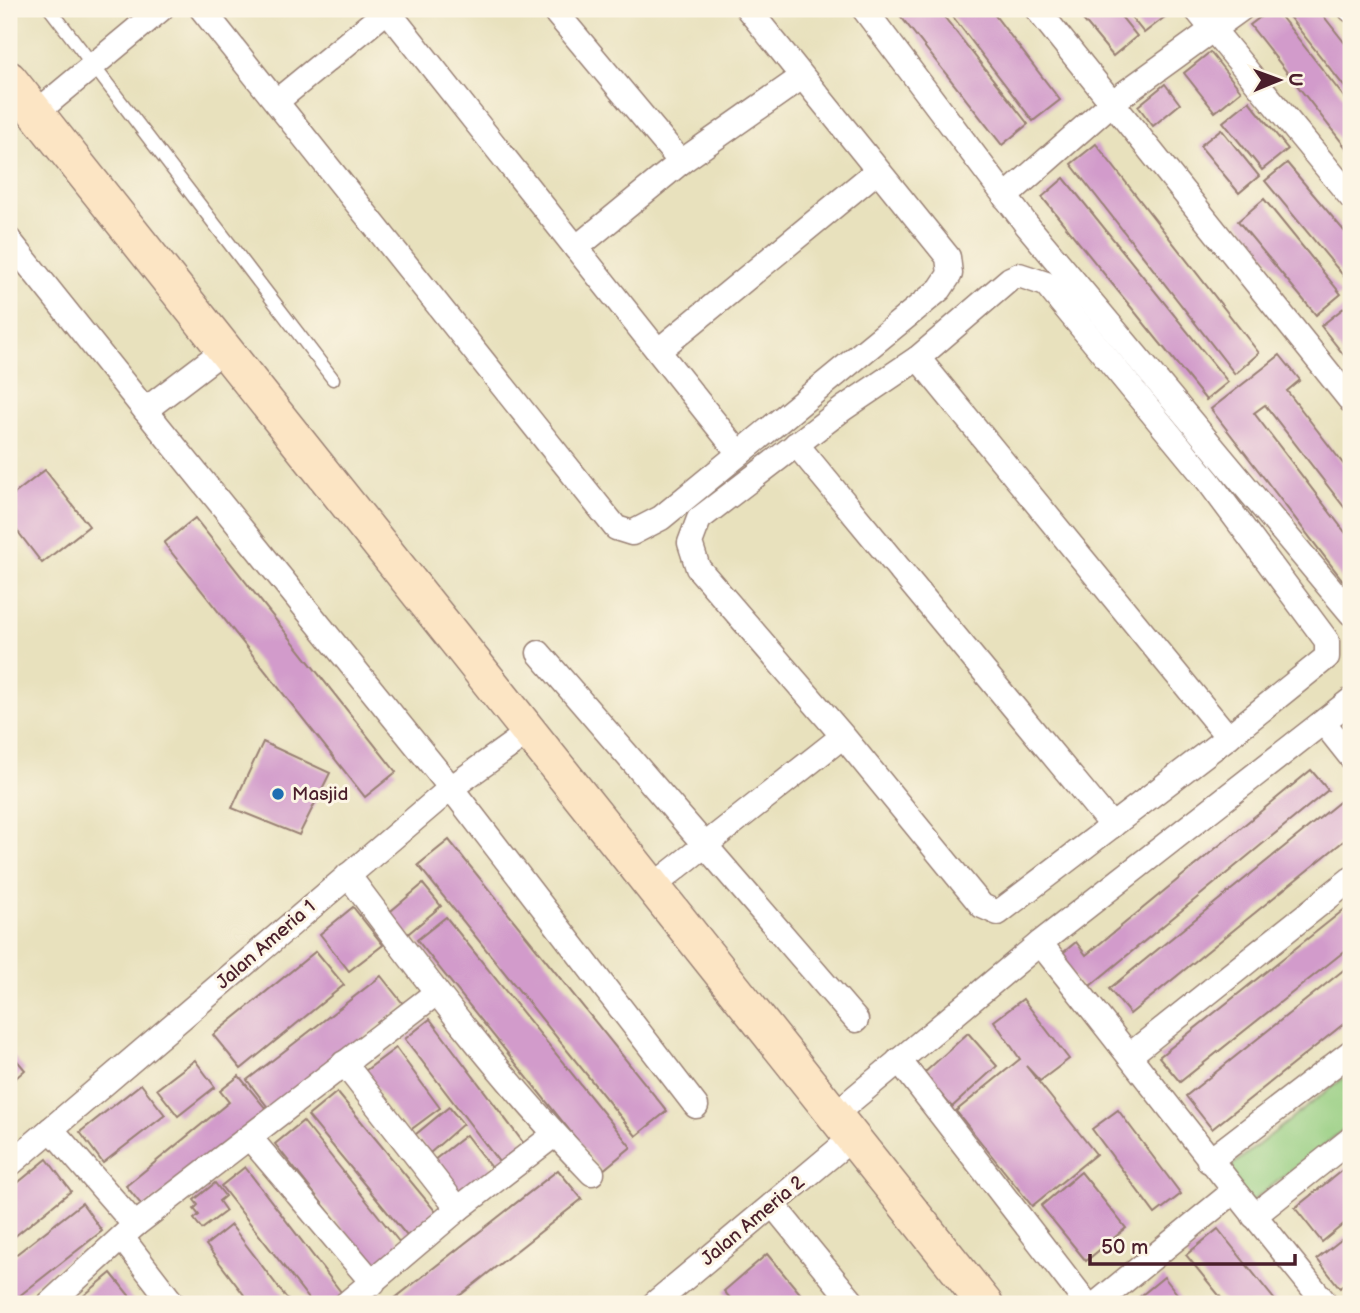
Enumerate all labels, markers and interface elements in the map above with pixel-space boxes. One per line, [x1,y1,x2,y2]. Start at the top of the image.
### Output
north arrow [1244,46,1314,116]
text: U [1283,73,1306,87]
place label: Masjid [292,783,348,806]
marker: Masjid [270,786,286,802]
street label: Jalan Ameria 1 [212,896,320,994]
street label: Jalan Ameria 2 [697,1171,810,1271]
scale bar [1090,1222,1295,1266]
text: 50 m [1101,1235,1148,1260]

